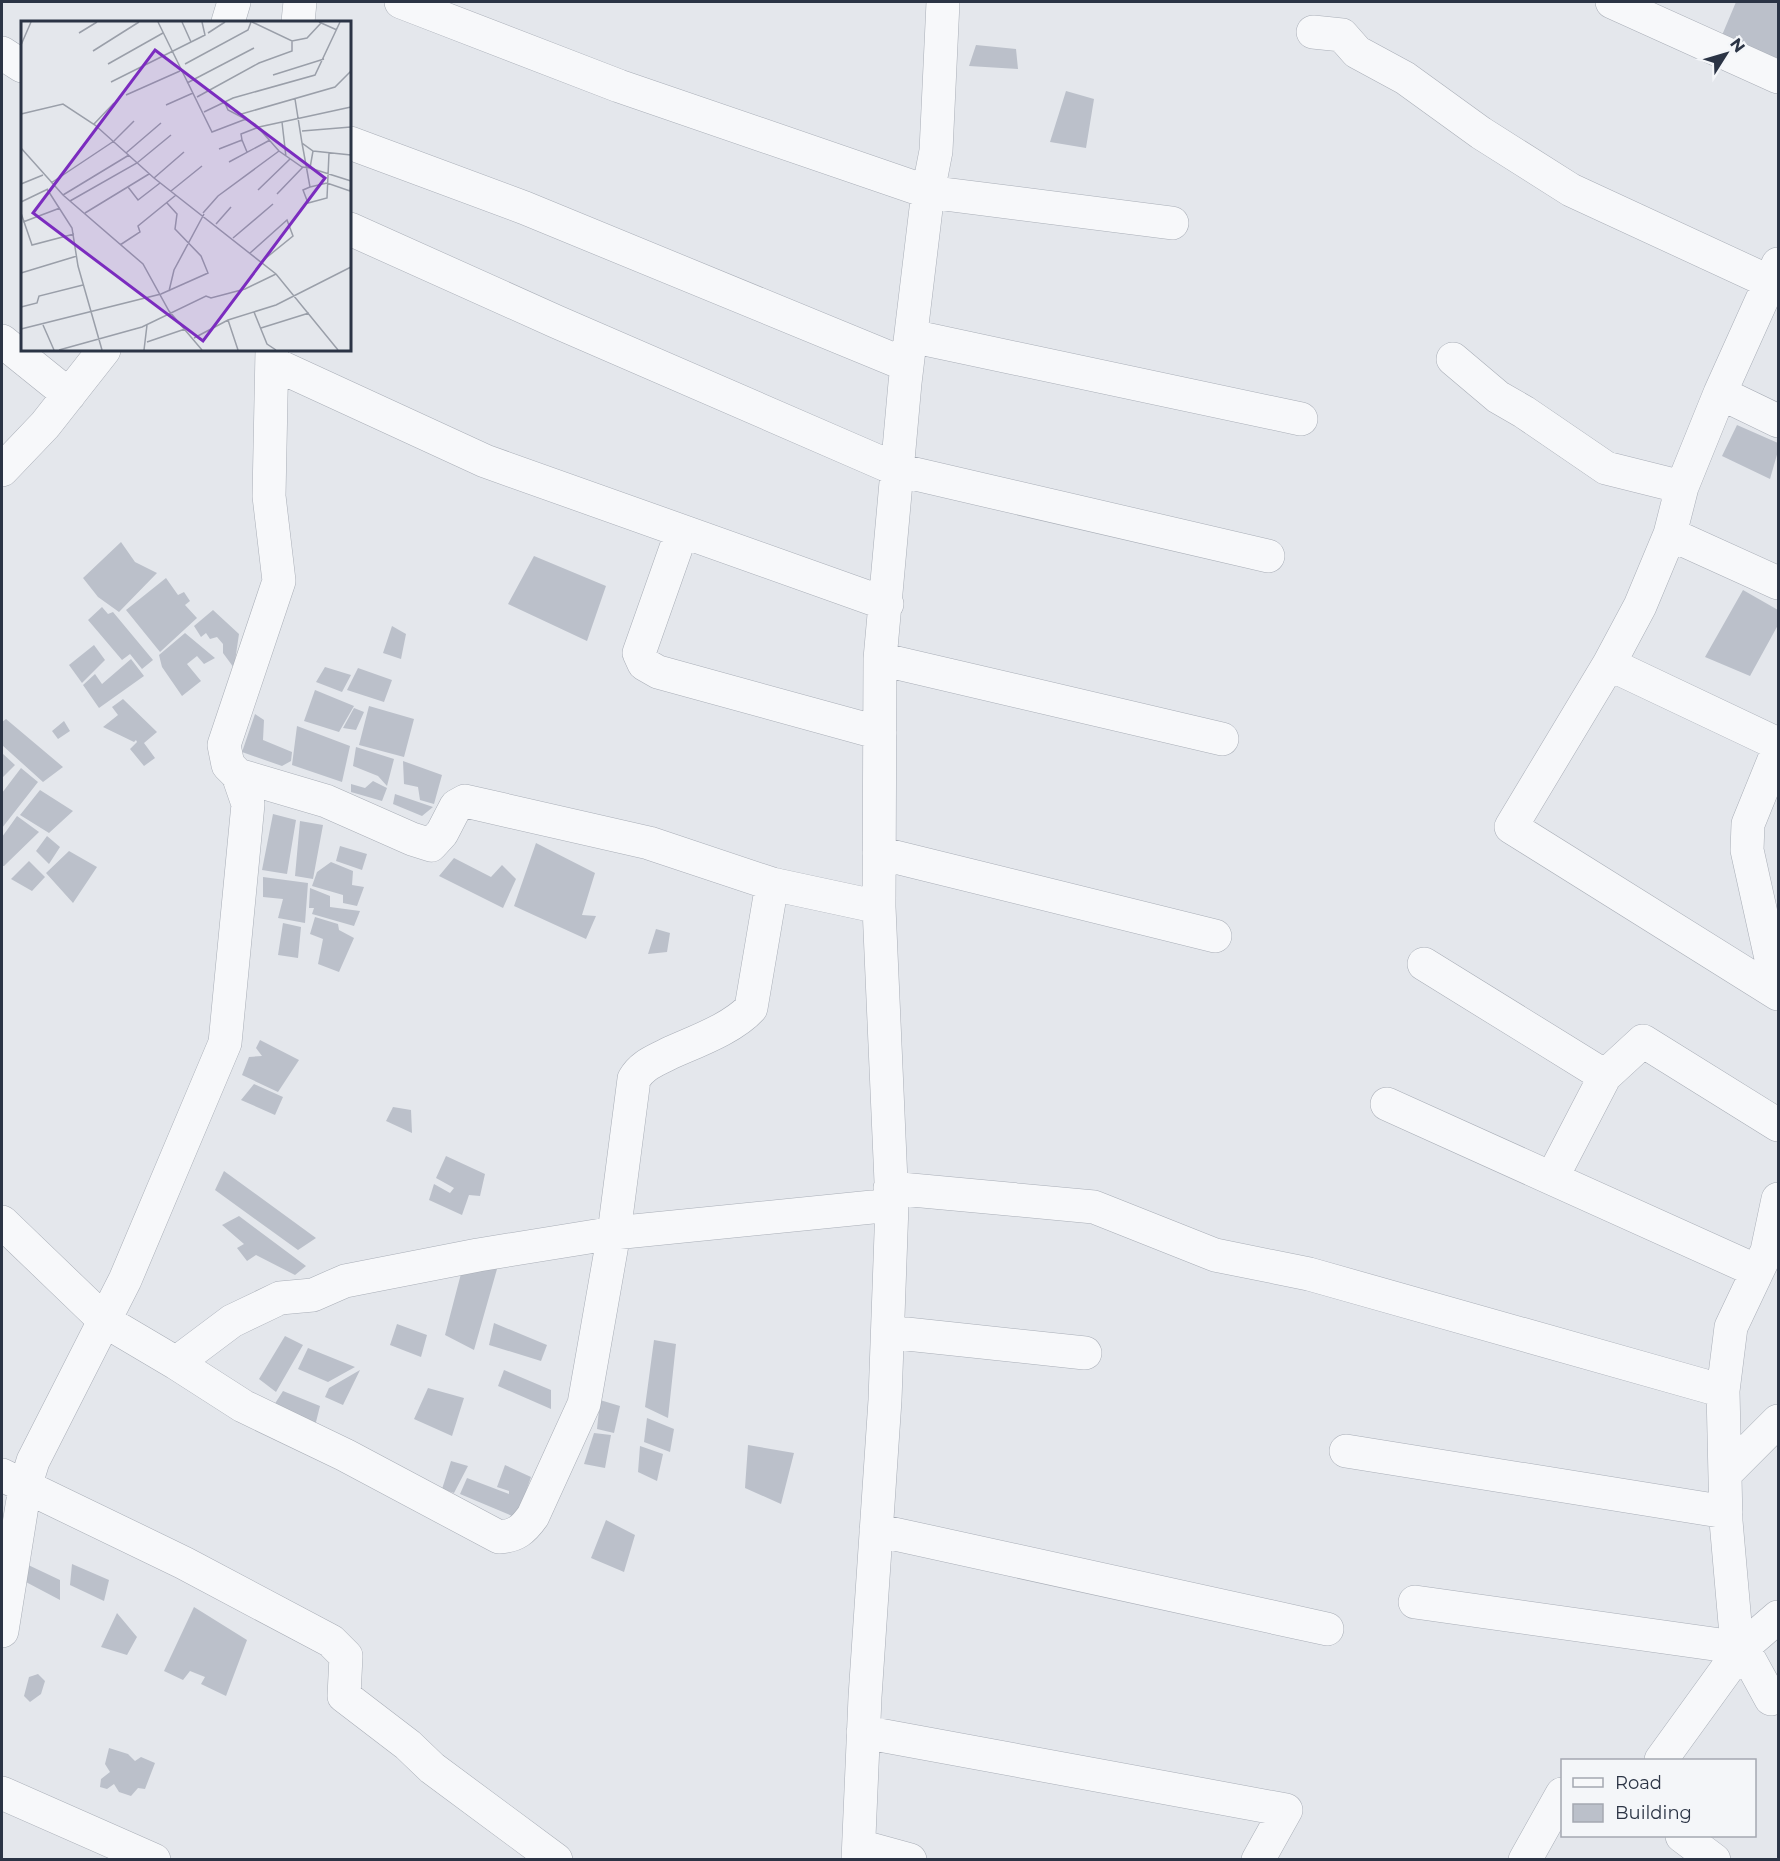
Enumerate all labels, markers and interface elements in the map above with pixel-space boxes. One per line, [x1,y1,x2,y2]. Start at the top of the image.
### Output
inset map [21,21,351,351]
north arrow [1696,24,1756,84]
text: N [1726,34,1749,56]
legend [1561,1759,1756,1837]
text: Road [1615,1772,1662,1794]
text: Building [1615,1802,1692,1824]

